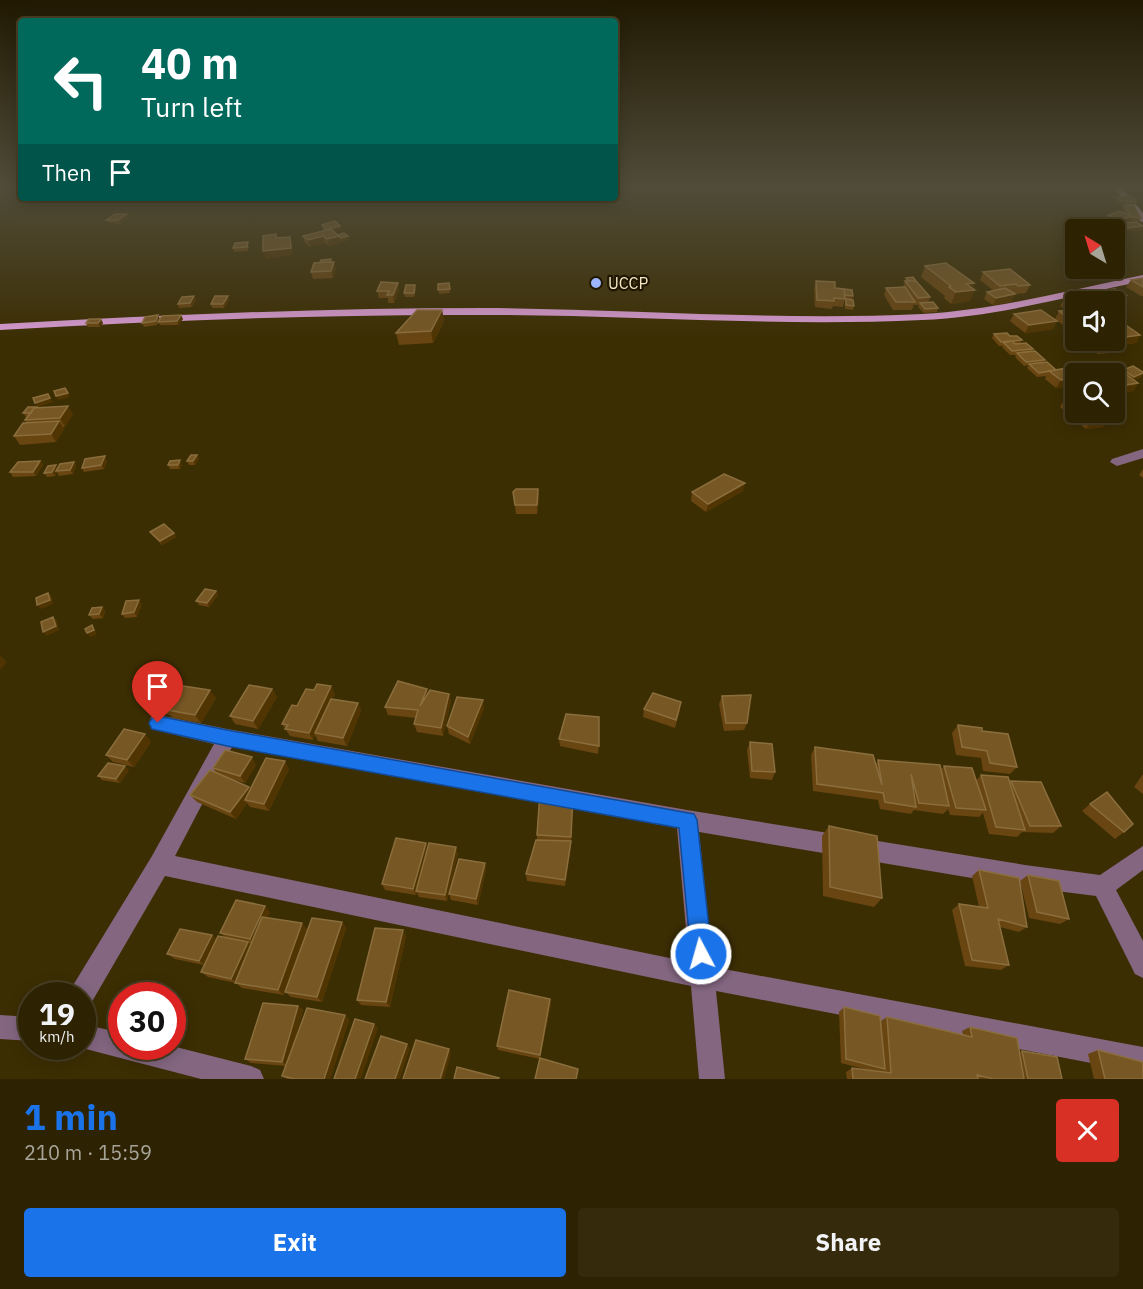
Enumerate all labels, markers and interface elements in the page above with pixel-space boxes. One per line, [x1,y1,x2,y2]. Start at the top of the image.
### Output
text: 40 m [141,36,239,91]
icon: left [42,42,120,120]
text: Turn left [141,89,242,124]
icon: arrive [104,156,137,189]
text: Then [42,158,92,187]
north arrow [1065,219,1125,279]
map controls [1065,219,1125,423]
place label: UCCP [608,273,649,293]
marker: UCCP [589,276,603,290]
button: sound [1065,291,1125,351]
button: search [1065,363,1125,423]
pin [132,661,183,723]
icon: arrive [141,670,174,703]
position arrow [669,922,733,986]
speed limit sign: 30 [108,982,186,1060]
text: 19 [39,994,75,1033]
text: km/h [39,1027,75,1046]
text: 1 min [24,1093,118,1140]
button: close [1056,1099,1119,1162]
text: 210 m · 15:59 [24,1139,152,1166]
button: Exit [24,1208,566,1277]
button: Share [578,1208,1119,1277]

